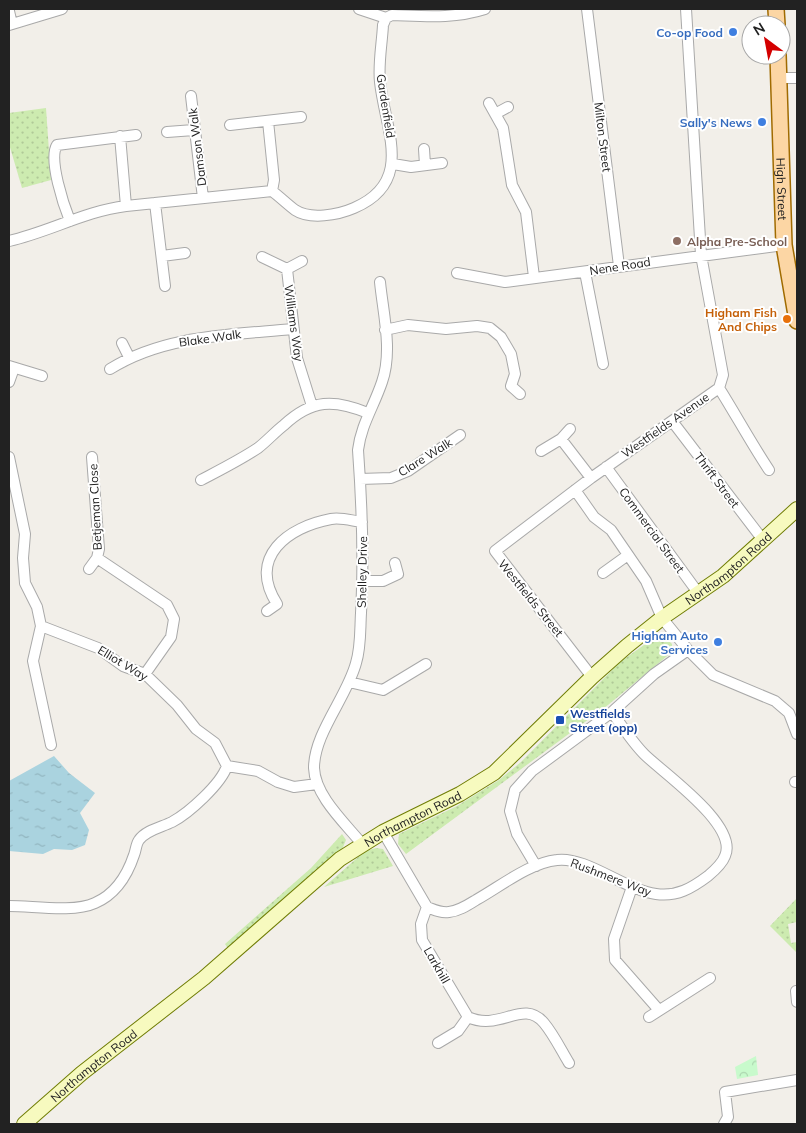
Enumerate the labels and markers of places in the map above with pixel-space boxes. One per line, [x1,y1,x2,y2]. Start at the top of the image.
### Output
place label: Co-op Food [656,25,723,40]
marker: Co-op Food [727,26,739,38]
place label: Sally's News [680,115,752,130]
marker: Sally's News [756,116,768,128]
place label: Alpha Pre-School [687,234,787,249]
marker: Alpha Pre-School [671,235,683,247]
place label: Higham Fish And Chips [705,305,777,334]
marker: Higham Fish And Chips [781,313,793,325]
place label: Higham Auto Services [632,628,708,657]
marker: Higham Auto Services [712,636,724,648]
place label: Westfields Street (opp) [570,706,638,735]
marker: Westfields Street (opp) [554,714,566,726]

